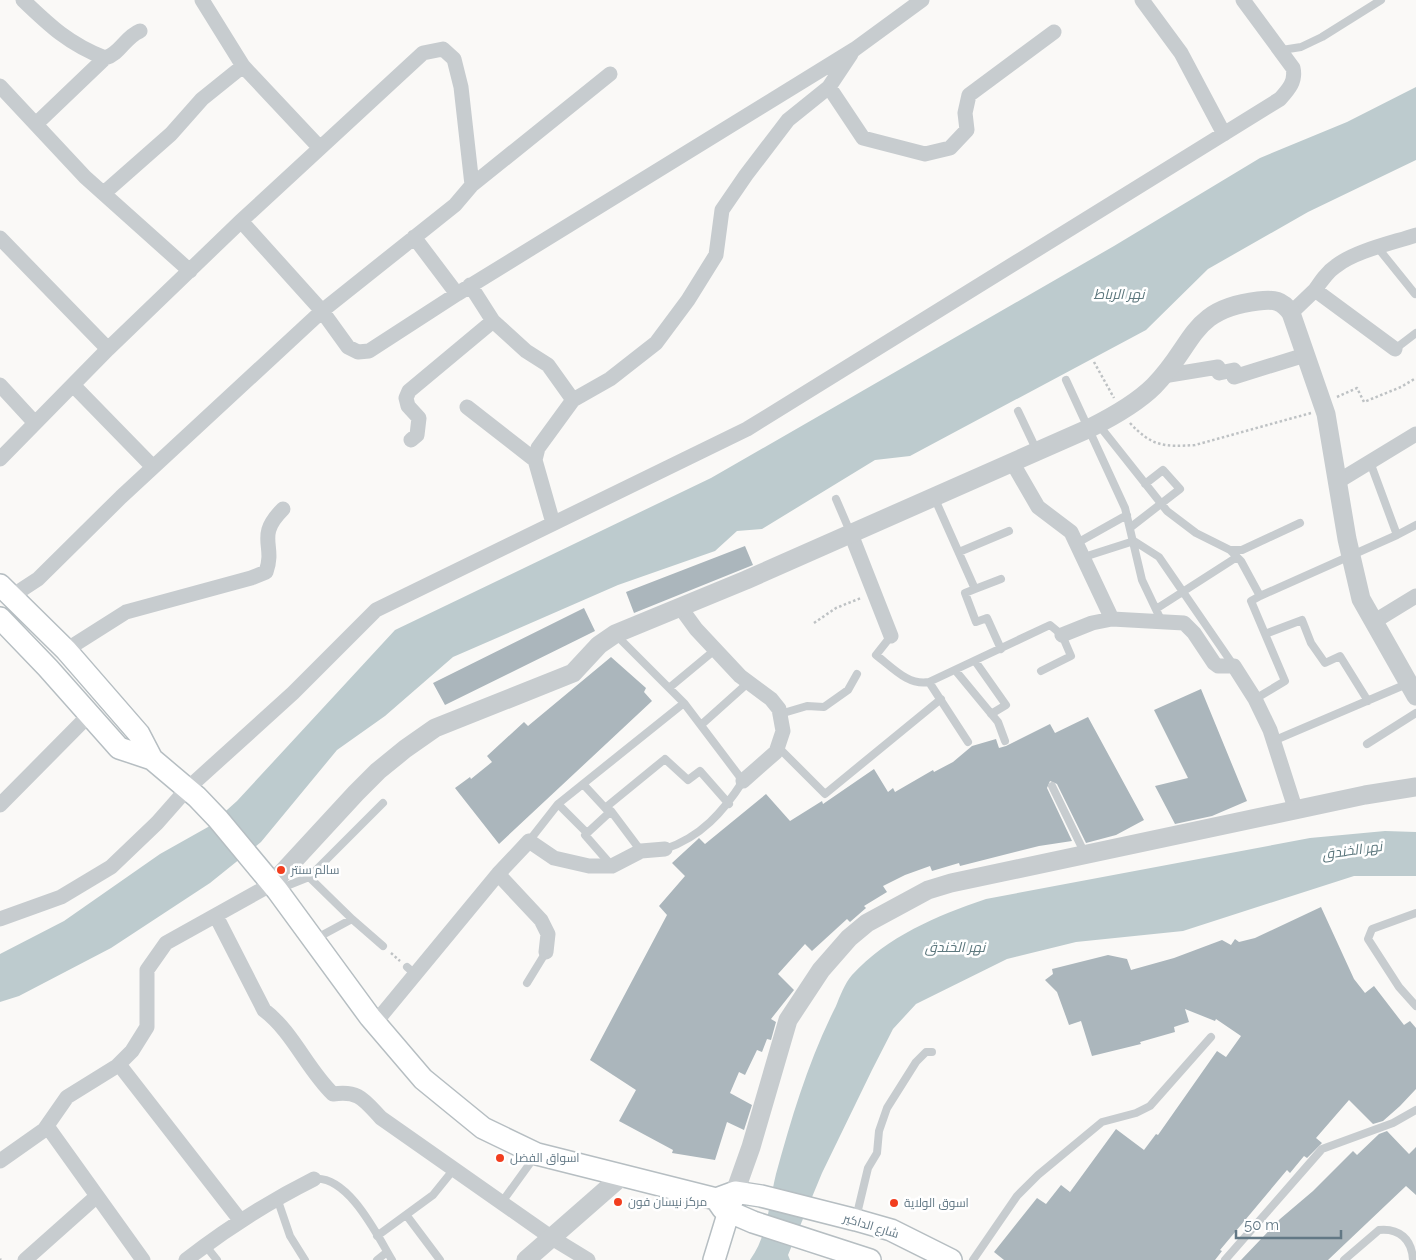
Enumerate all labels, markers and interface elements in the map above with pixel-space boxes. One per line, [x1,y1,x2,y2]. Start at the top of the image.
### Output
water label: نهر الرباط [1093,286,1146,303]
water label: نهر الخندق [1321,838,1384,863]
place label: سالم سنتر [290,863,339,878]
marker: سالم سنتر [275,864,287,876]
water label: نهر الخندق [925,939,986,956]
place label: اسواق الفضل [510,1151,580,1165]
marker: اسواق الفضل [494,1152,506,1164]
place label: مركز نيسان فون [628,1195,707,1209]
marker: مركز نيسان فون [612,1196,624,1208]
place label: اسوق الولاية [904,1196,969,1210]
marker: اسوق الولاية [888,1197,900,1209]
scale bar [1236,1208,1341,1240]
street label: شارع الداكير [840,1211,900,1242]
text: 50 m [1244,1216,1279,1234]

